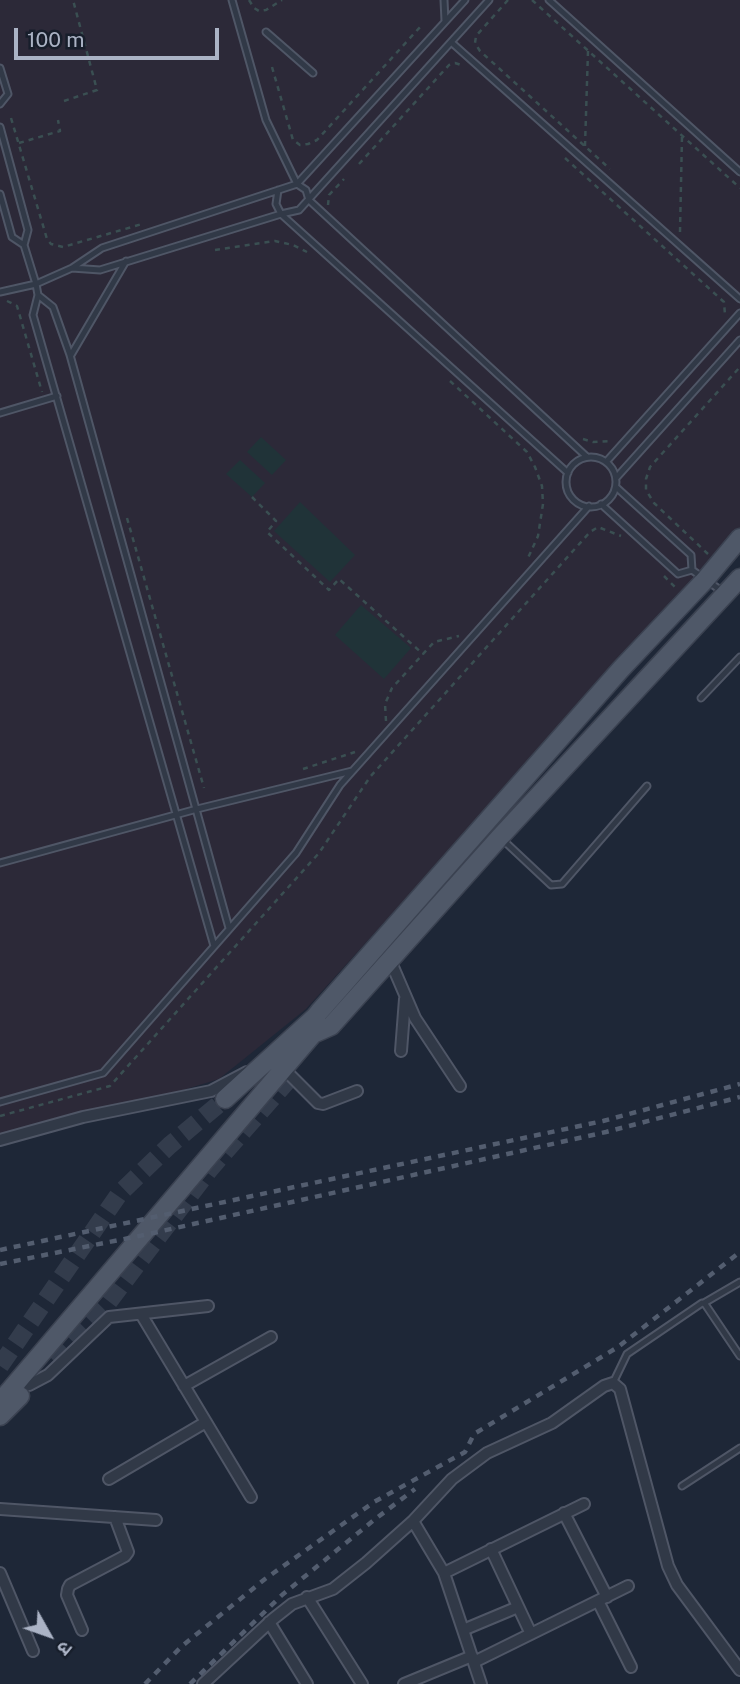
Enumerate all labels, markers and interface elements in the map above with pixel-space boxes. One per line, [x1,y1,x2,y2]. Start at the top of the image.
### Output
scale bar [18,14,222,58]
text: 100 m [27,27,84,52]
north arrow [14,1600,84,1670]
text: उ [53,1637,77,1660]

